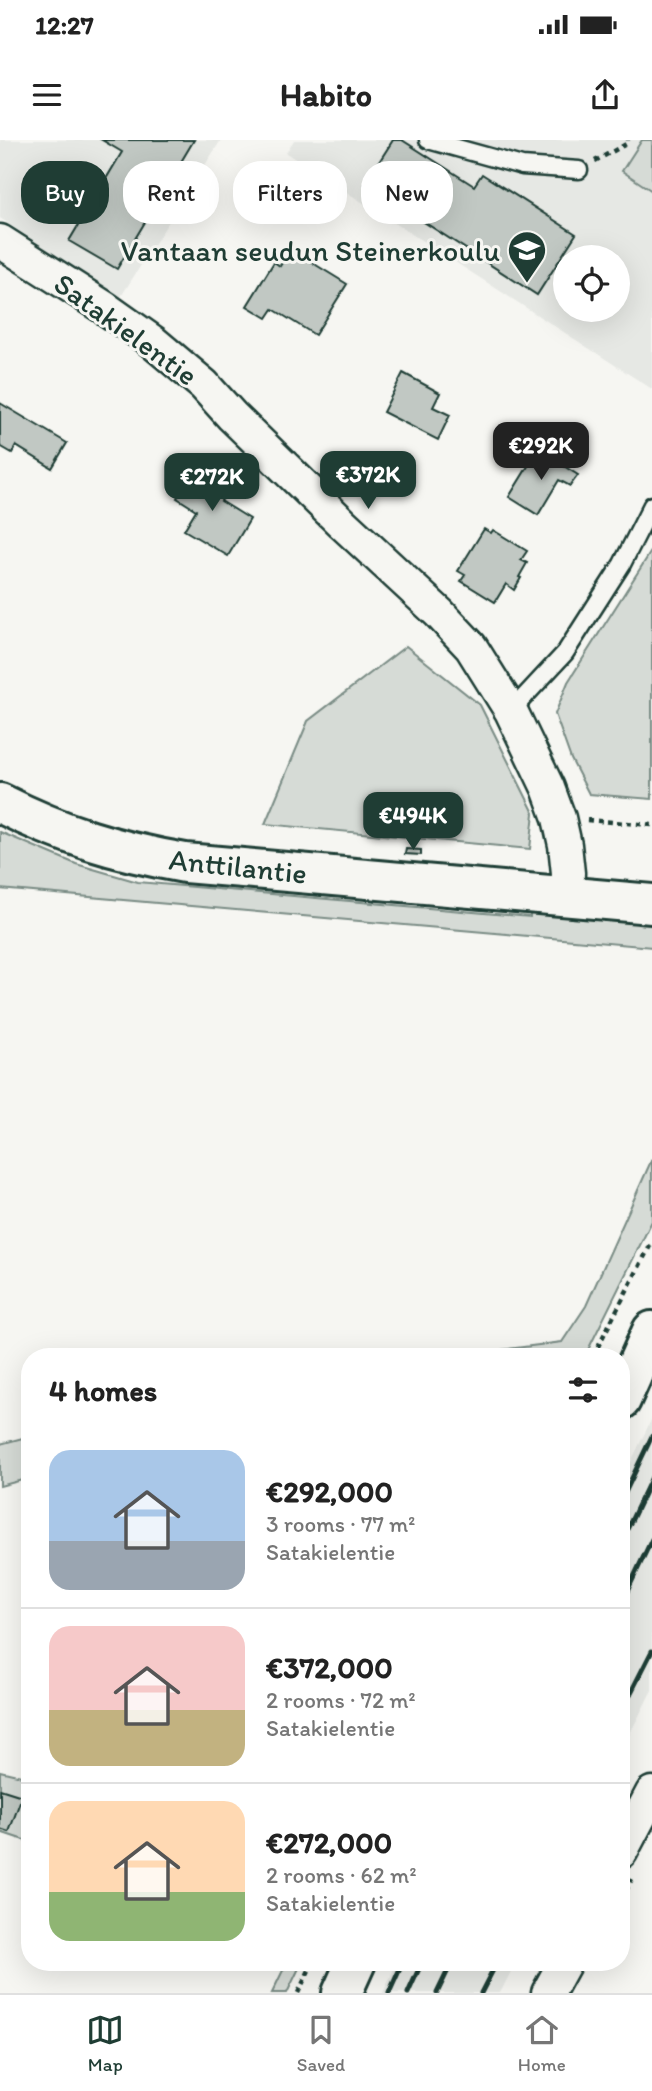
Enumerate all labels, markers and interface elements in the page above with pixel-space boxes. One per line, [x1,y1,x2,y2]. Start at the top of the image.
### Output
text: 12:27 [35,9,94,41]
icon: menu [28,76,66,114]
text: Habito [280,76,372,114]
icon: share [586,76,624,114]
chip: Buy [21,161,109,224]
chip: Rent [123,161,219,224]
chip: Filters [233,161,347,224]
chip: New [361,161,453,224]
school or university icon: Vantaan seudun Steinerkoulu [506,229,548,284]
place label: Vantaan seudun Steinerkoulu [121,232,500,269]
map controls [553,245,630,322]
button: locate [553,245,630,322]
street label: Satakielentie [47,265,205,393]
pin: €292K [492,422,590,482]
text: €292K [509,431,573,459]
pin: €372K [319,452,417,511]
pin: €272K [163,454,261,513]
text: €372K [336,460,400,488]
text: €272K [180,462,244,490]
pin: €494K [364,792,462,852]
text: €494K [379,801,447,829]
street label: Anttilantie [167,840,309,892]
icon: filters [564,1371,602,1409]
text: 4 homes [49,1372,157,1409]
text: €292,000 [266,1473,393,1510]
icon: home [105,1478,189,1562]
text: 3 rooms · 77 m² [266,1510,416,1538]
text: Satakielentie [266,1538,395,1566]
text: €372,000 [266,1649,393,1686]
icon: home [105,1654,189,1738]
text: 2 rooms · 72 m² [266,1686,416,1714]
text: Satakielentie [266,1714,395,1742]
text: €272,000 [266,1824,392,1861]
icon: home [105,1829,189,1913]
text: 2 rooms · 62 m² [266,1861,417,1889]
text: Satakielentie [266,1889,395,1917]
tab: Map [86,2011,124,2076]
tab: Saved [297,2011,345,2076]
tab: Home [518,2011,566,2076]

